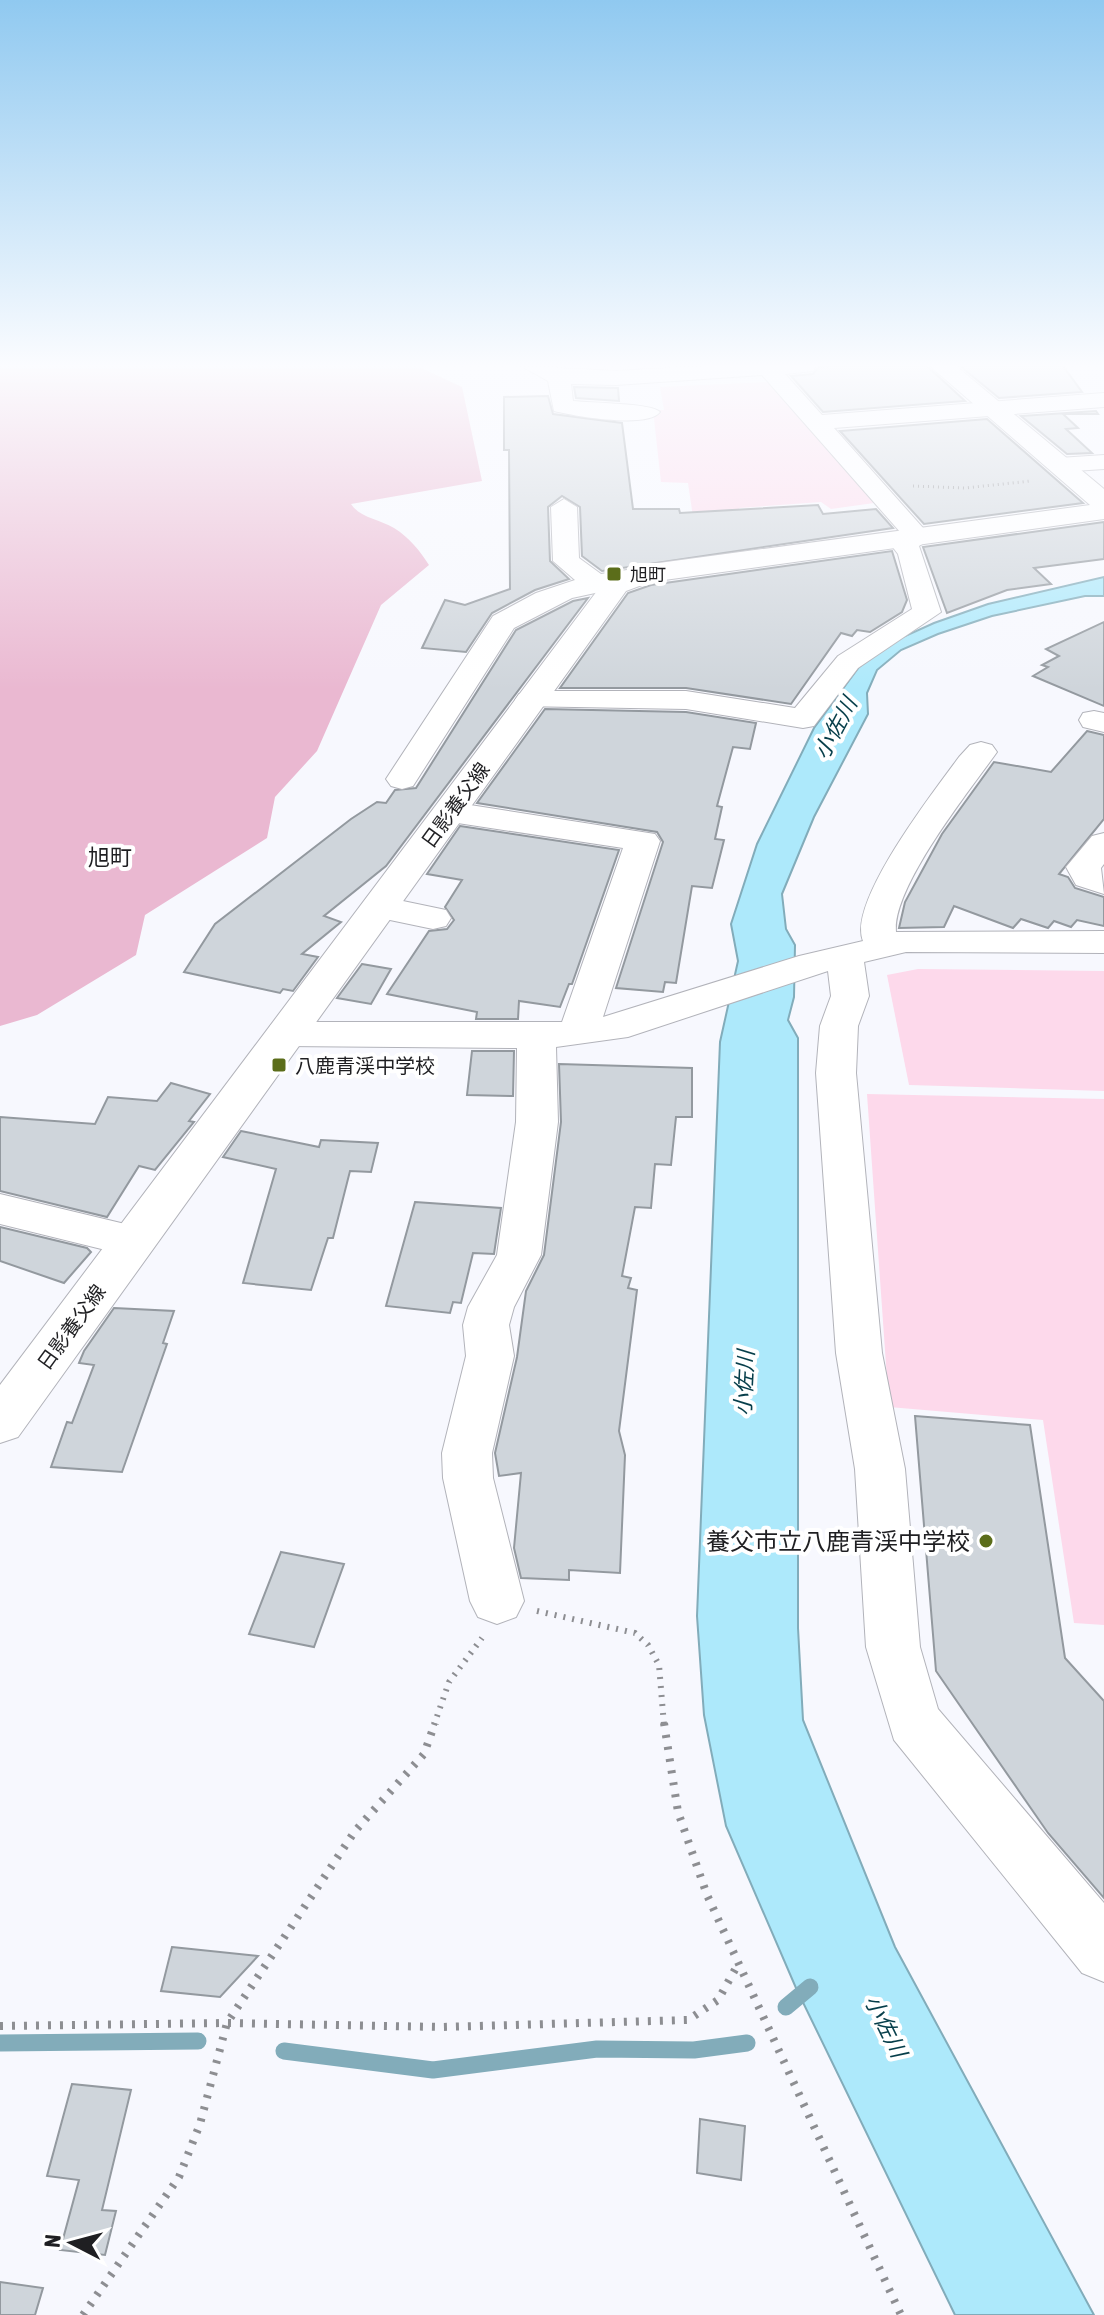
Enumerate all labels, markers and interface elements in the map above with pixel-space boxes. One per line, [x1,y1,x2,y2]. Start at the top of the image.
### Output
place label: 旭町 [630,564,666,585]
marker: 旭町 [605,565,623,583]
water label: 小佐川 [808,691,863,763]
street label: 日影養父線 [416,758,494,852]
district label: 旭町 [88,844,132,870]
place label: 八鹿青渓中学校 [295,1054,435,1077]
marker: 八鹿青渓中学校 [270,1056,288,1074]
street label: 日影養父線 [32,1280,110,1374]
water label: 小佐川 [729,1347,759,1417]
place label: 養父市立八鹿青渓中学校 [706,1528,970,1555]
marker: 養父市立八鹿青渓中学校 [977,1532,995,1550]
water label: 小佐川 [860,1991,913,2063]
north arrow [32,2203,112,2283]
text: N [39,2233,66,2249]

